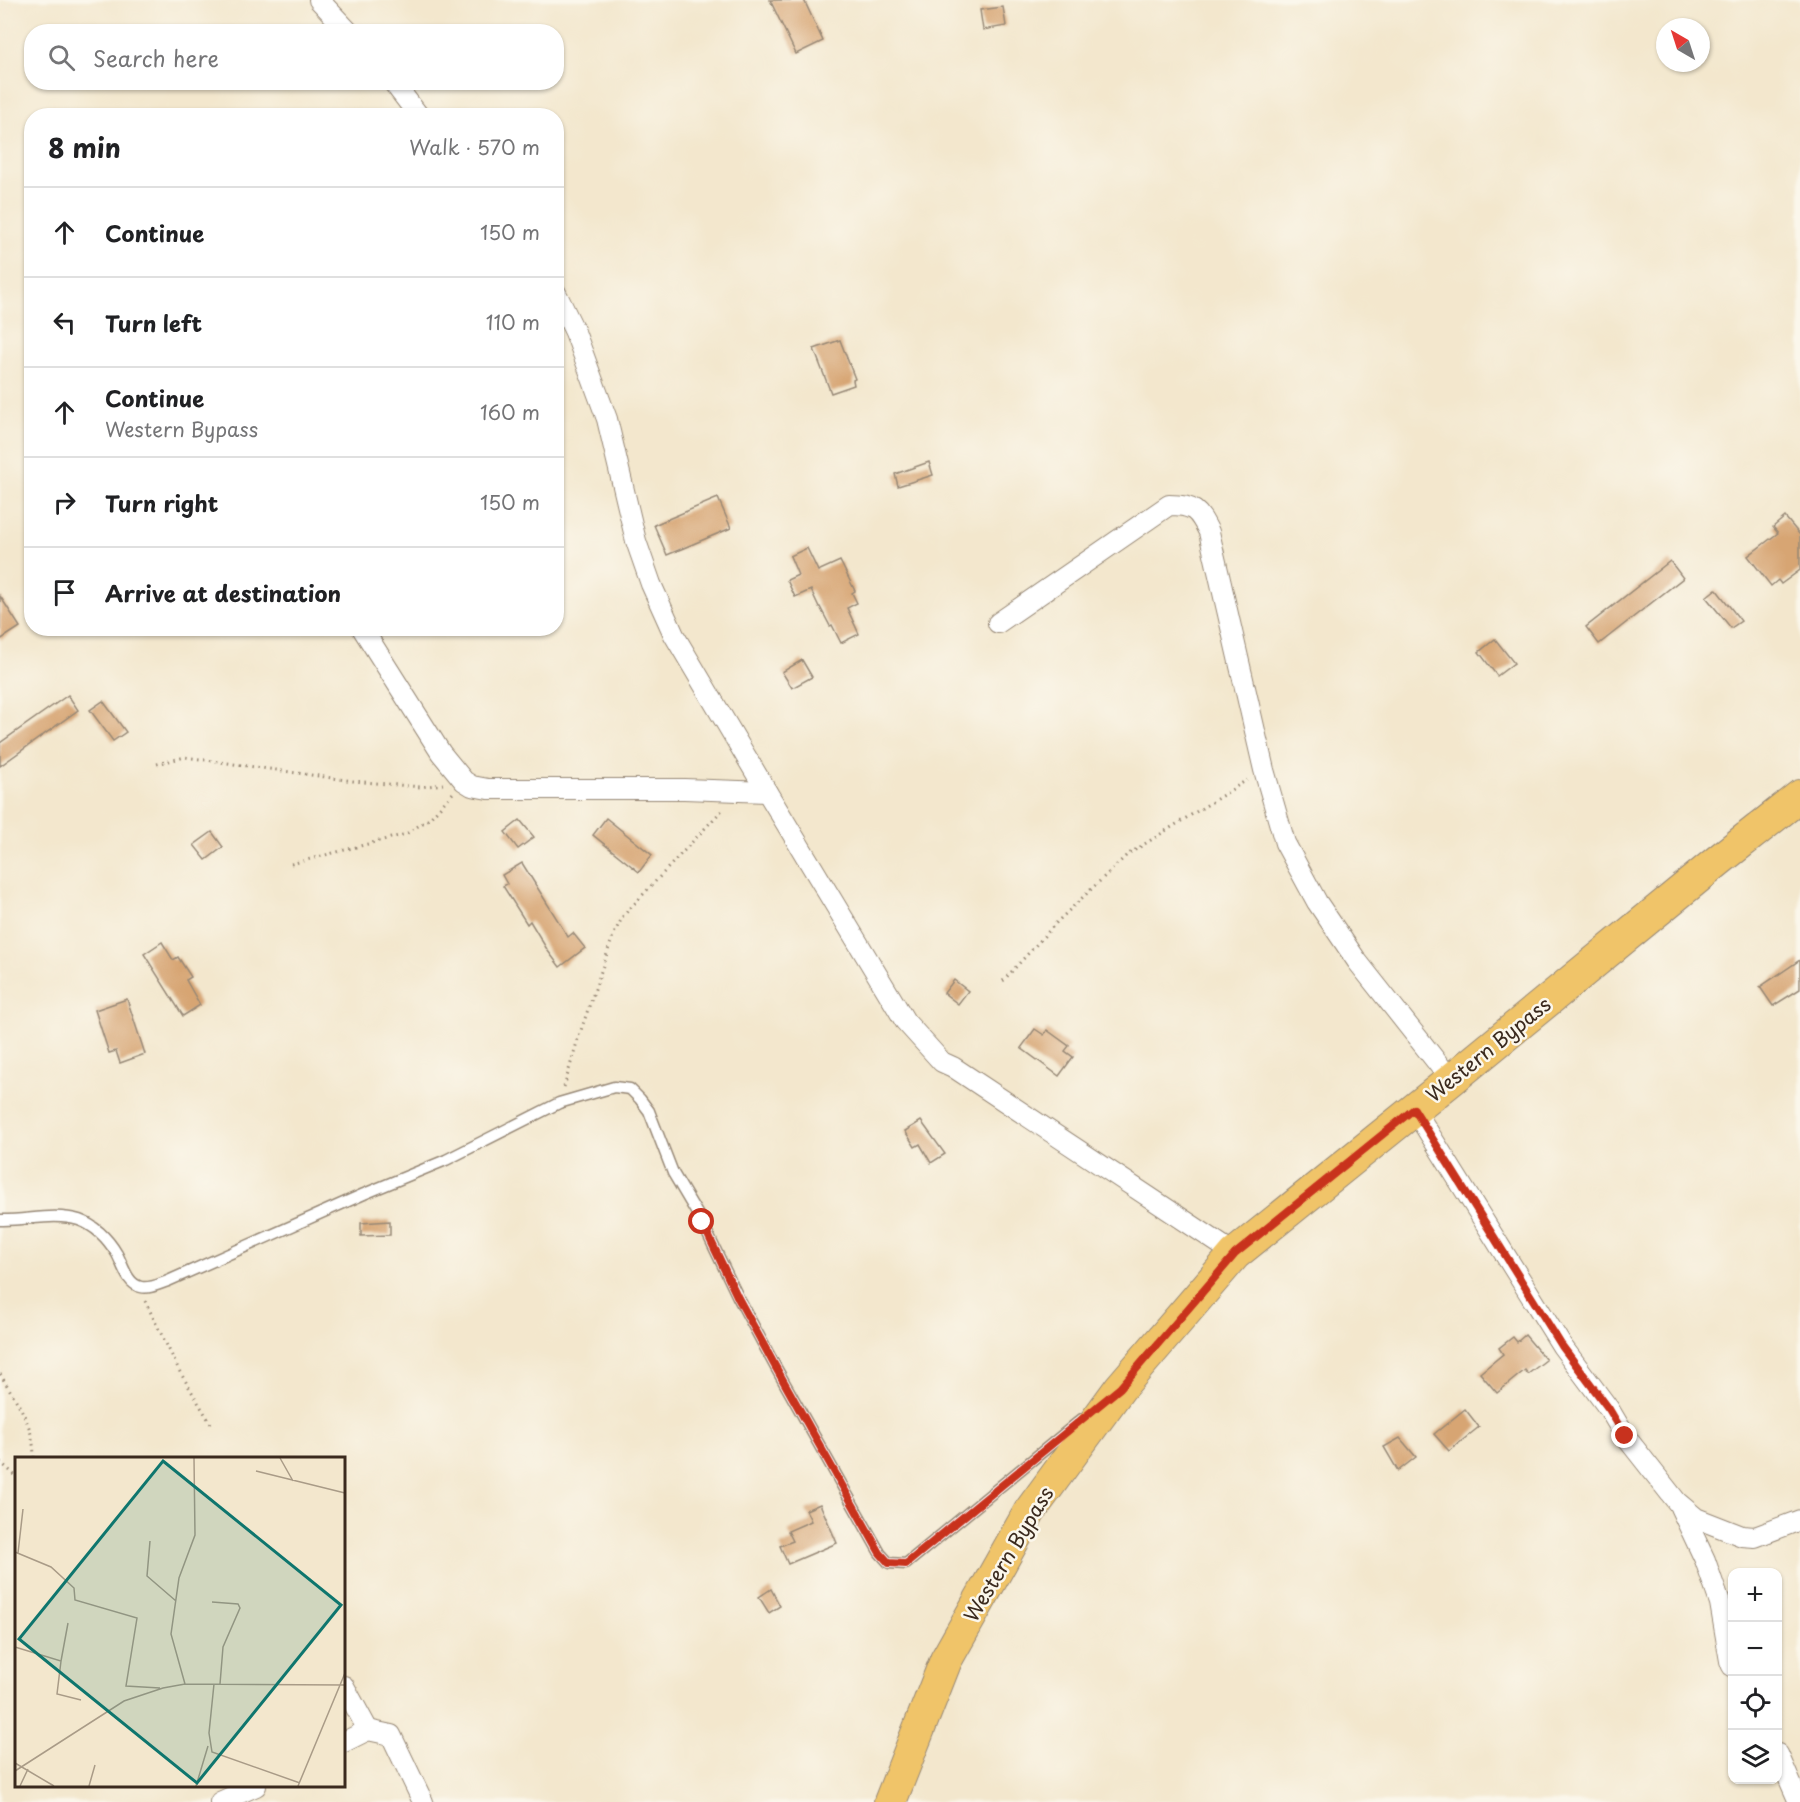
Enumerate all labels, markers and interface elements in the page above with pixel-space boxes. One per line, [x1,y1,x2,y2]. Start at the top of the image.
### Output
north arrow [1656,18,1710,72]
search box [24,24,564,90]
icon: search [45,41,78,74]
text: Search here [93,41,219,74]
text: 8 min [48,128,121,167]
text: Walk · 570 m [409,132,540,162]
icon: ahead [48,216,81,249]
text: Continue [105,216,204,249]
text: 150 m [480,217,540,247]
icon: left [48,306,81,339]
text: Turn left [105,306,202,339]
text: 110 m [486,307,540,337]
text: Continue [105,381,204,414]
icon: ahead [48,396,81,429]
text: 160 m [480,397,540,427]
text: Western Bypass [105,414,258,444]
icon: right [48,486,81,519]
text: Turn right [105,486,218,519]
text: 150 m [480,487,540,517]
icon: arrive [48,576,81,609]
text: Arrive at destination [105,576,341,609]
street label: Western Bypass [1419,989,1557,1109]
route start [688,1208,714,1234]
route end [1611,1422,1637,1448]
inset map [15,1457,345,1787]
street label: Western Bypass [956,1481,1060,1627]
map controls [1728,1568,1782,1784]
button: + [1728,1568,1782,1622]
button: − [1728,1622,1782,1676]
button: locate [1728,1676,1782,1730]
button: layers [1728,1730,1782,1784]

